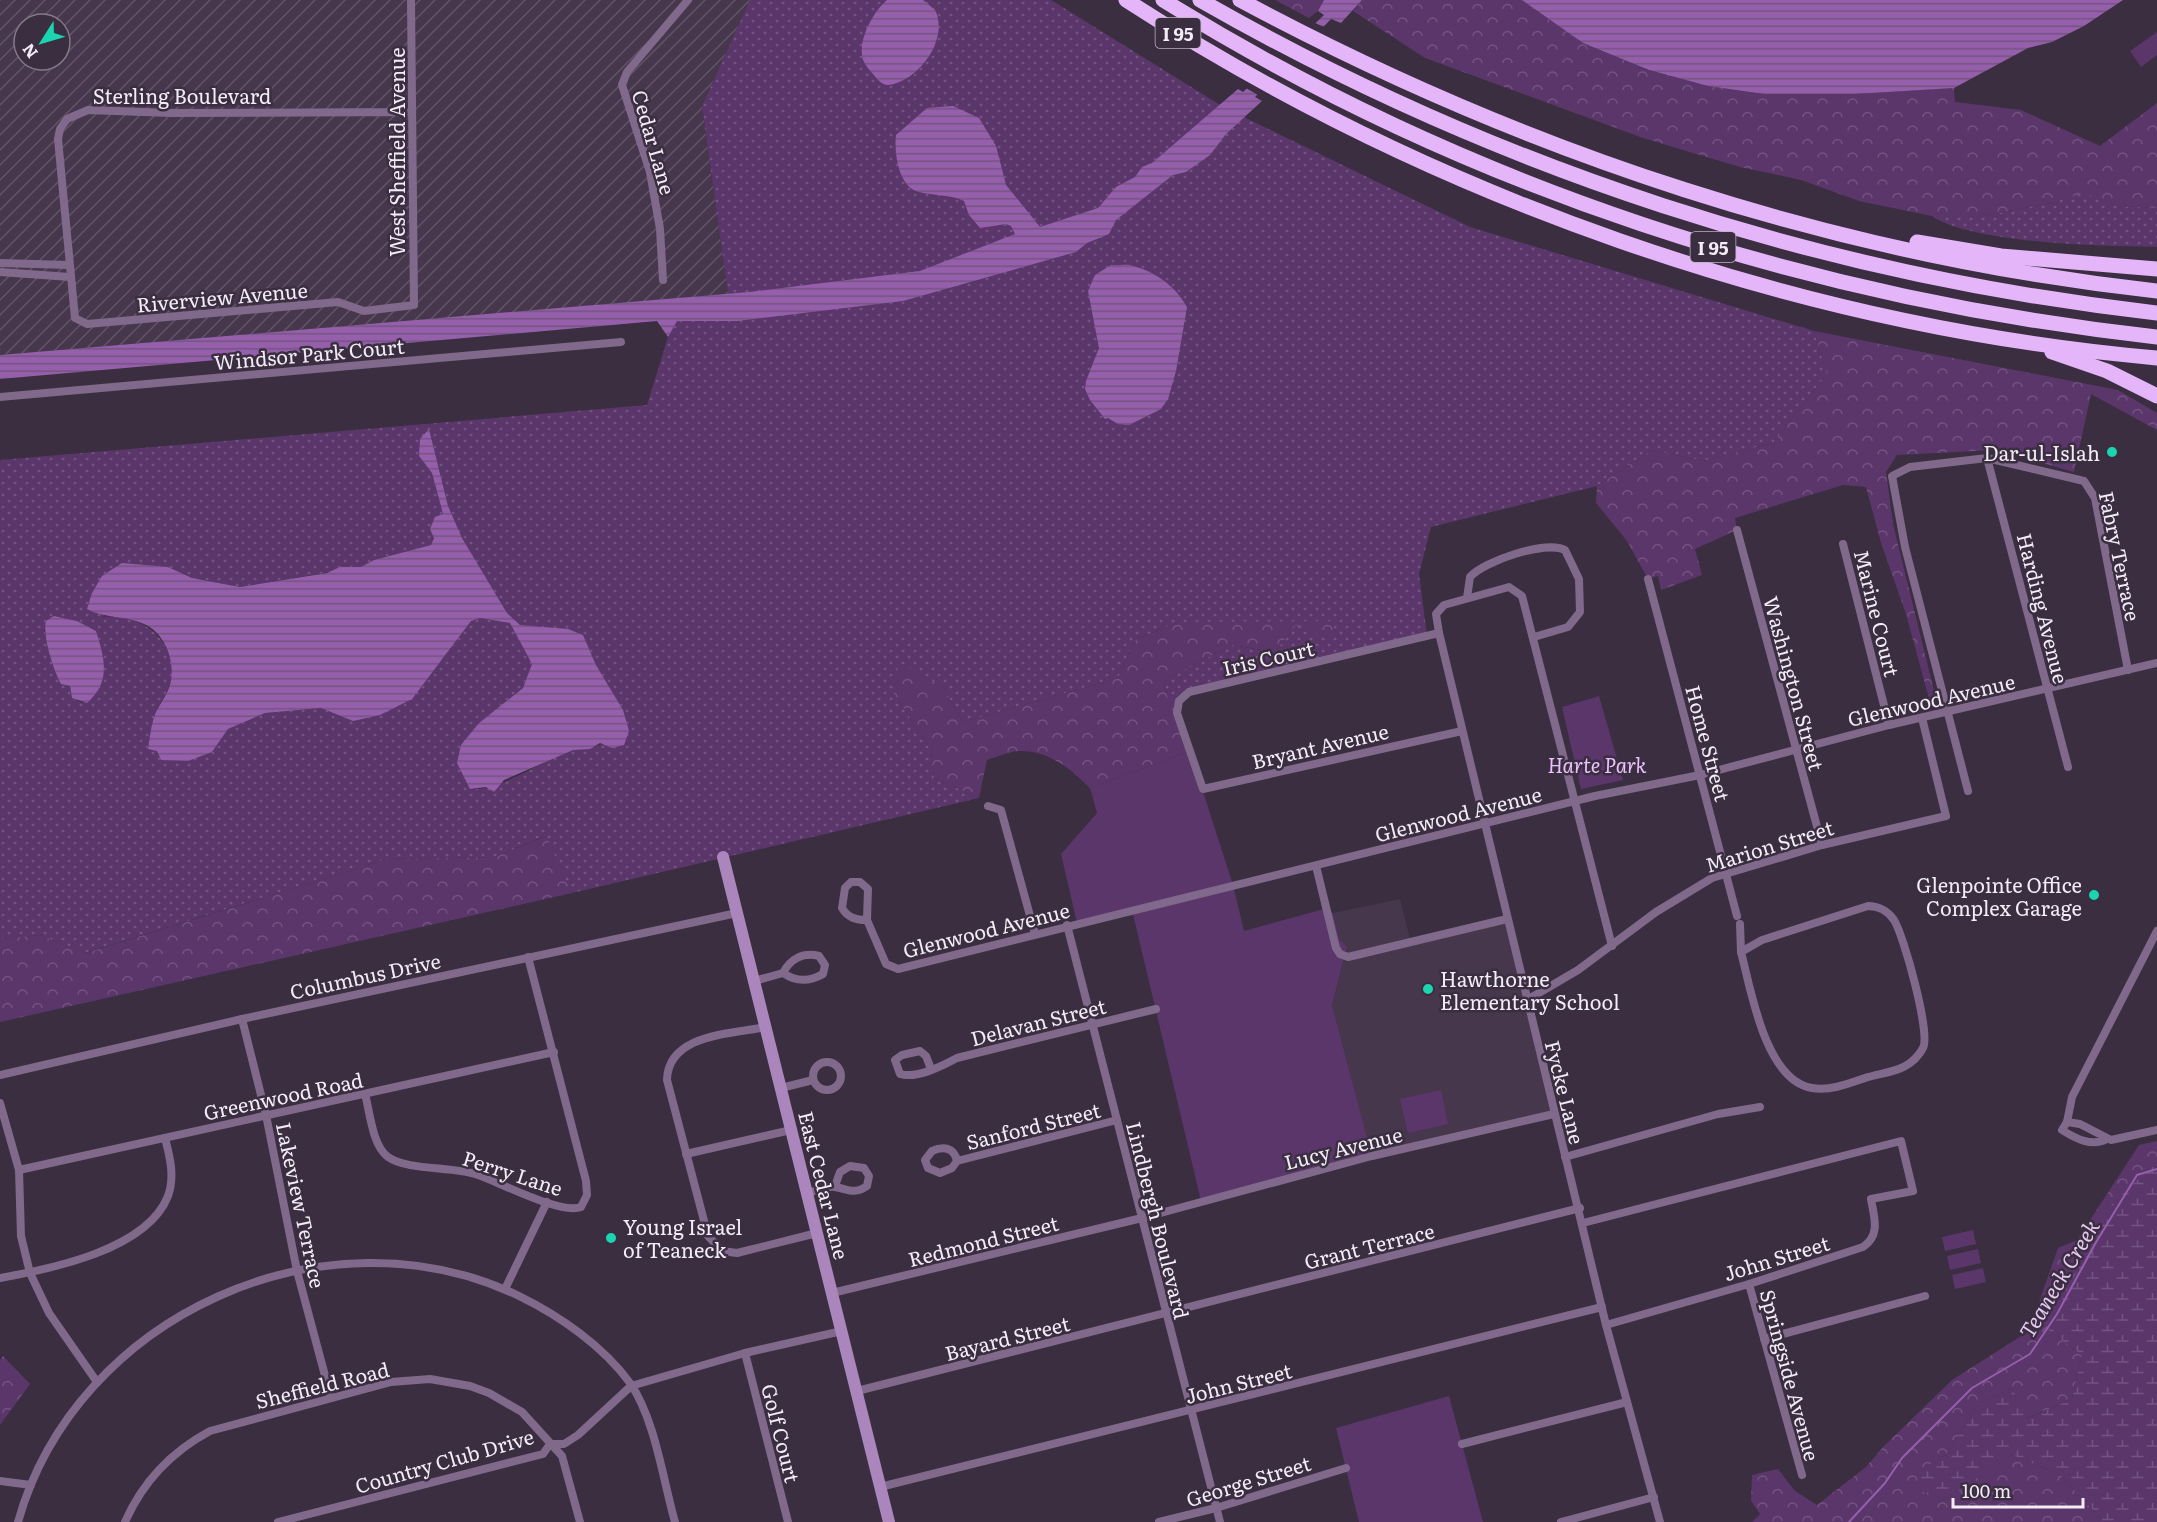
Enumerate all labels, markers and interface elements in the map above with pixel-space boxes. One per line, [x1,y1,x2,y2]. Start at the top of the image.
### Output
north arrow [12,12,72,72]
road number: I 95 [1156,18,1200,48]
text: N [16,39,43,64]
street label: West Sheffield Avenue [381,47,411,257]
street label: Sterling Boulevard [93,80,271,110]
street label: Cedar Lane [626,86,684,198]
road number: I 95 [1690,232,1736,262]
street label: Riverview Avenue [135,274,309,318]
street label: Windsor Park Court [212,330,406,376]
place label: Dar-ul-Islah [1983,437,2100,467]
marker: Dar-ul-Islah [2105,445,2119,459]
street label: Fabry Terrace [2093,488,2149,624]
street label: Harding Avenue [2011,530,2077,686]
street label: Marine Court [1848,546,1908,680]
street label: Washington Street [1757,592,1833,774]
street label: Iris Court [1219,632,1317,682]
street label: Glenwood Avenue [1844,665,2018,733]
street label: Home Street [1679,682,1739,804]
street label: Bryant Avenue [1249,715,1391,775]
park label: Harte Park [1547,749,1647,779]
street label: Glenwood Avenue [1371,778,1545,848]
street label: Marion Street [1701,811,1837,879]
place label: Glenpointe Office Complex Garage [1916,869,2082,922]
marker: Glenpointe Office Complex Garage [2087,888,2101,902]
street label: Glenwood Avenue [899,894,1073,964]
street label: Columbus Drive [287,944,443,1006]
place label: Hawthorne Elementary School [1440,963,1620,1016]
marker: Hawthorne Elementary School [1421,982,1435,996]
street label: Delavan Street [967,990,1109,1052]
street label: Fycke Lane [1539,1037,1593,1147]
street label: Greenwood Road [200,1063,366,1127]
street label: Sanford Street [963,1094,1103,1156]
street label: East Cedar Lane [792,1108,858,1262]
street label: Lindbergh Boulevard [1120,1118,1198,1322]
street label: Lucy Avenue [1281,1118,1405,1176]
street label: Lakeview Terrace [270,1119,334,1291]
street label: Perry Lane [459,1142,567,1202]
street label: Redmond Street [905,1207,1061,1273]
place label: Young Israel of Teaneck [623,1211,743,1264]
water label: Teaneck Creek [2010,1212,2106,1343]
street label: Grant Terrace [1301,1214,1437,1276]
street label: John Street [1719,1227,1833,1287]
marker: Young Israel of Teaneck [604,1231,618,1245]
street label: Springside Avenue [1754,1286,1828,1464]
street label: Bayard Street [942,1307,1072,1367]
street label: Sheffield Road [252,1353,392,1415]
street label: John Street [1181,1354,1295,1410]
street label: Golf Court [755,1381,809,1485]
street label: Country Club Drive [351,1420,537,1500]
street label: George Street [1182,1447,1314,1513]
scale bar [1953,1471,2084,1509]
text: 100 m [1962,1477,2011,1504]

